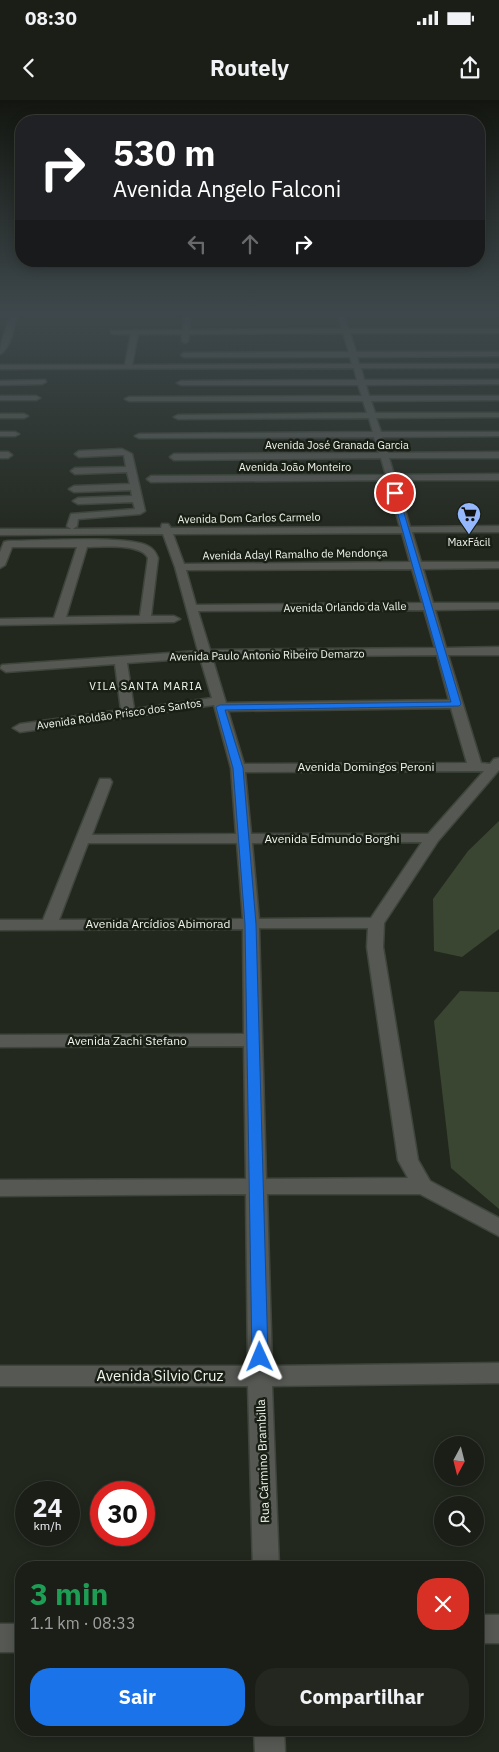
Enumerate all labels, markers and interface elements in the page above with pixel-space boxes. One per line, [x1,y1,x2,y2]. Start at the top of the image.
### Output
text: 08:30 [25,6,77,30]
text: Routely [210,53,289,82]
icon: back [15,54,43,82]
icon: share [456,54,484,82]
text: 530 m [113,130,216,176]
icon: right [30,135,95,200]
text: Avenida Angelo Falconi [113,174,341,203]
icon: left [183,230,211,258]
icon: ahead [236,230,264,258]
icon: right [289,230,317,258]
street label: Avenida José Granada Garcia [265,438,409,452]
street label: Avenida João Monteiro [239,460,351,474]
pin [374,472,416,514]
icon: arrive [381,479,409,507]
supermarket icon: MaxFácil [456,501,482,535]
street label: Avenida Dom Carlos Carmelo [177,510,321,526]
place label: MaxFácil [447,535,491,549]
street label: Avenida Adayl Ramalho de Mendonça [202,545,388,563]
street label: Avenida Orlando da Valle [283,599,407,615]
street label: Avenida Paulo Antonio Ribeiro Demarzo [169,646,365,664]
district label: VILA SANTA MARIA [89,679,203,693]
street label: Avenida Roldão Prisco dos Santos [36,695,202,733]
street label: Avenida Domingos Peroni [297,759,435,774]
street label: Avenida Edmundo Borghi [264,831,400,846]
street label: Avenida Arcídios Abimorad [86,916,230,931]
street label: Avenida Zachi Stefano [67,1033,187,1048]
position arrow [233,1330,285,1382]
street label: Avenida Silvio Cruz [96,1366,224,1385]
street label: Rua Cármino Brambilla [253,1398,272,1523]
north arrow [434,1436,484,1486]
map controls [434,1436,484,1546]
speed limit sign: 30 [90,1481,155,1546]
text: 24 [32,1491,63,1524]
button: search [434,1496,484,1546]
text: km/h [33,1518,62,1533]
text: 3 min [30,1574,108,1613]
button: close [417,1578,469,1630]
text: 1.1 km · 08:33 [30,1613,136,1633]
button: Sair [30,1668,245,1726]
button: Compartilhar [255,1668,469,1726]

